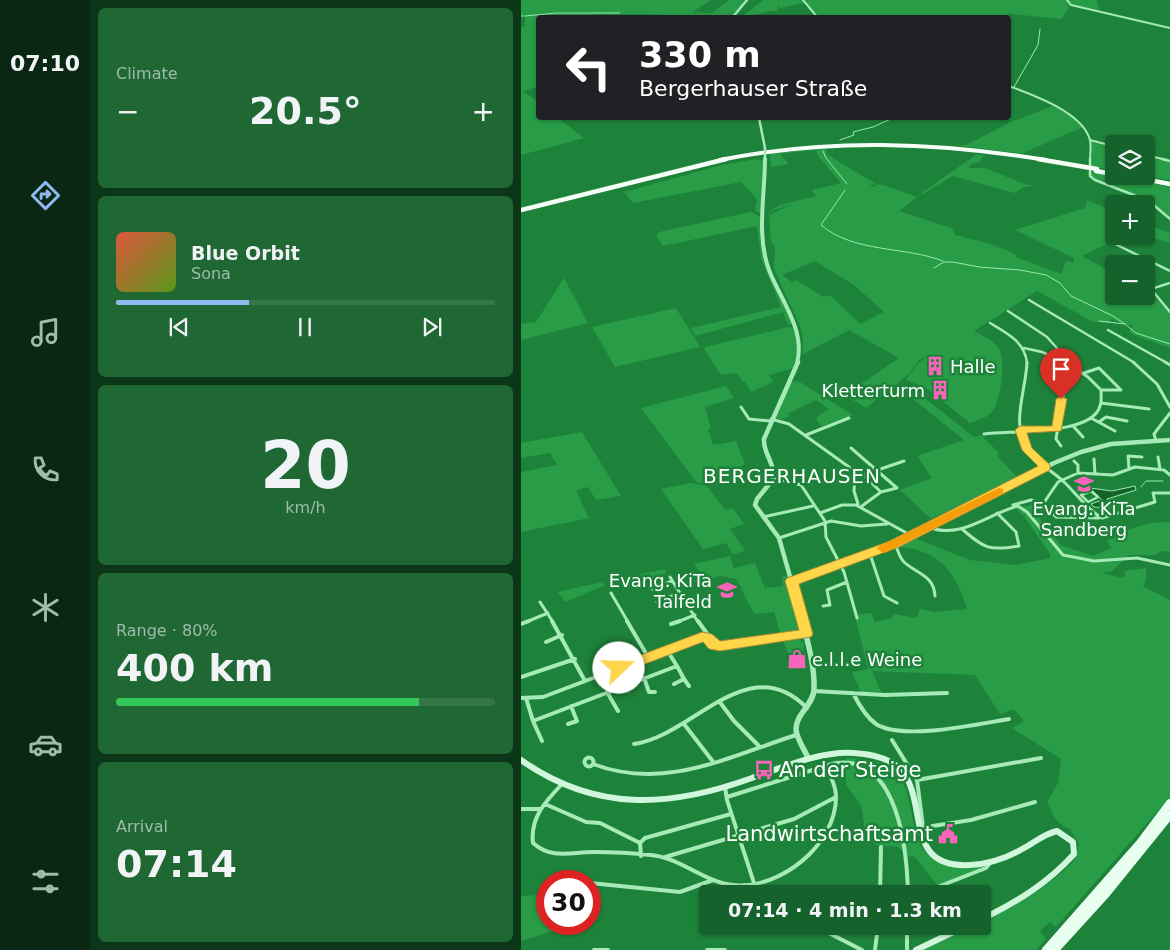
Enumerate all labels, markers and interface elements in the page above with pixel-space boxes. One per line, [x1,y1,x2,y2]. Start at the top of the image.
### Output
icon: left [556,35,621,100]
text: 330 m [639,35,761,75]
text: 07:10 [10,51,80,76]
text: Climate [116,64,178,83]
text: Bergerhauser Straße [639,76,867,101]
text: 20.5° [249,89,362,133]
text: − [116,95,139,128]
text: + [472,95,495,128]
map controls [1105,135,1155,305]
button: layers [1105,135,1155,185]
icon: directions [28,178,63,213]
button: + [1105,195,1155,245]
text: Blue Orbit [191,242,300,264]
button: − [1105,255,1155,305]
text: Sona [191,264,231,283]
icon: previous [165,313,193,341]
icon: pause [291,313,319,341]
icon: next [418,313,446,341]
icon: music [28,315,63,350]
pin [1040,348,1082,399]
building icon: Halle [924,355,946,377]
icon: arrive [1047,355,1075,383]
place label: Halle [950,356,996,377]
building icon: Kletterturm [929,379,951,401]
place label: Kletterturm [821,380,925,401]
text: 20 [260,428,351,503]
icon: phone [28,452,63,487]
district label: BERGERHAUSEN [703,464,881,488]
school or university icon: Evang. KiTa Sandberg [1073,473,1095,495]
text: km/h [285,498,326,517]
place label: Evang. KiTa Sandberg [1032,498,1136,540]
place label: Evang. KiTa Talfeld [609,570,712,612]
school or university icon: Evang. KiTa Talfeld [716,579,738,601]
icon: climate [28,590,63,625]
text: Range · 80% [116,621,218,640]
position arrow [592,641,644,693]
text: 400 km [116,646,273,690]
shop icon: e.l.l.e Weine [786,648,808,670]
place label: e.l.l.e Weine [812,649,922,670]
icon: car [28,727,63,762]
place label: An der Steige [779,758,921,782]
bus stop icon: An der Steige [753,759,775,781]
text: Arrival [116,817,168,836]
place label: Landwirtschaftsamt [725,822,933,846]
public building icon: Landwirtschaftsamt [937,823,959,845]
text: 07:14 [116,842,237,886]
icon: filters [28,864,63,899]
speed limit sign: 30 [536,870,601,935]
text: 07:14 · 4 min · 1.3 km [728,899,962,921]

